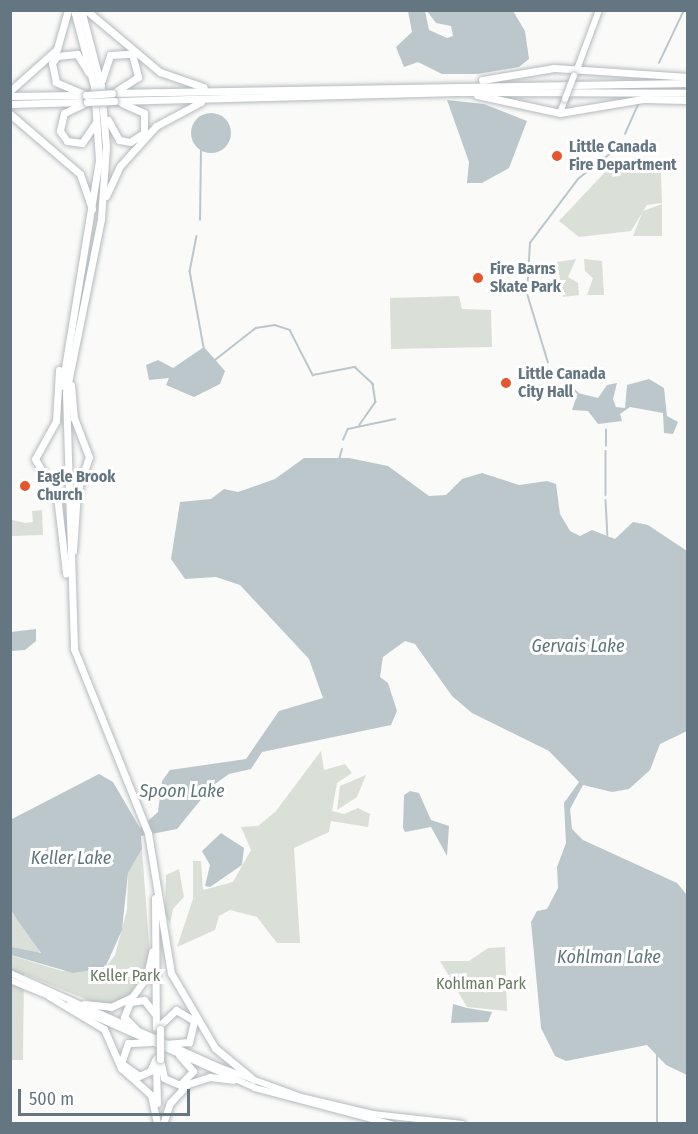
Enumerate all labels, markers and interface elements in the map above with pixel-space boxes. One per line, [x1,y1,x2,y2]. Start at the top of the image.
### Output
place label: Little Canada Fire Department [569,137,677,175]
marker: Little Canada Fire Department [550,149,564,163]
place label: Fire Barns Skate Park [490,259,561,297]
marker: Fire Barns Skate Park [471,271,485,285]
place label: Little Canada City Hall [518,364,606,402]
marker: Little Canada City Hall [499,376,513,390]
place label: Eagle Brook Church [37,467,115,505]
marker: Eagle Brook Church [18,479,32,493]
water label: Gervais Lake [532,635,624,657]
water label: Spoon Lake [140,780,224,802]
water label: Keller Lake [31,847,111,869]
water label: Kohlman Lake [557,946,661,968]
park label: Keller Park [90,966,160,986]
park label: Kohlman Park [436,974,526,994]
scale bar [21,1077,194,1115]
text: 500 m [29,1088,74,1110]

